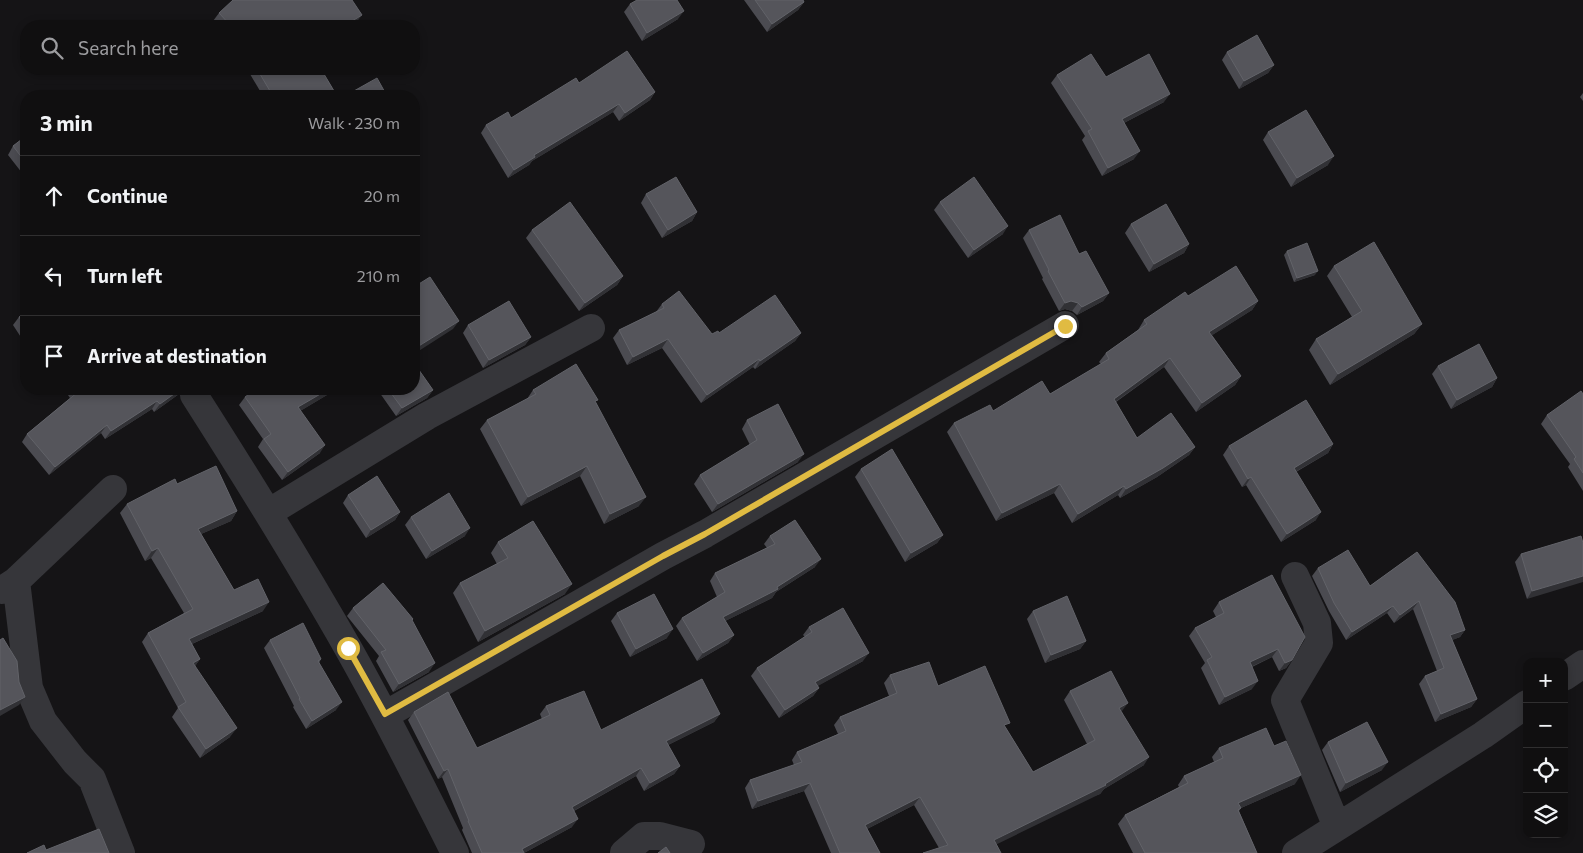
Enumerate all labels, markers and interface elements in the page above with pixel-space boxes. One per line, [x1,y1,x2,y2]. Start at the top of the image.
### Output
search box [20,20,420,75]
icon: search [38,34,66,62]
text: Search here [78,36,178,59]
text: 3 min [40,110,93,135]
text: Walk · 230 m [308,113,400,132]
icon: ahead [40,182,68,210]
text: Continue [87,184,167,207]
text: 20 m [364,186,400,205]
icon: left [40,262,68,290]
text: Turn left [87,264,162,287]
text: 210 m [357,266,400,285]
route end [1054,315,1077,338]
icon: arrive [40,342,68,370]
text: Arrive at destination [87,344,267,367]
route start [337,637,360,660]
map controls [1523,658,1568,838]
button: + [1523,658,1568,703]
button: − [1523,703,1568,748]
button: locate [1523,748,1568,793]
button: layers [1523,793,1568,838]

